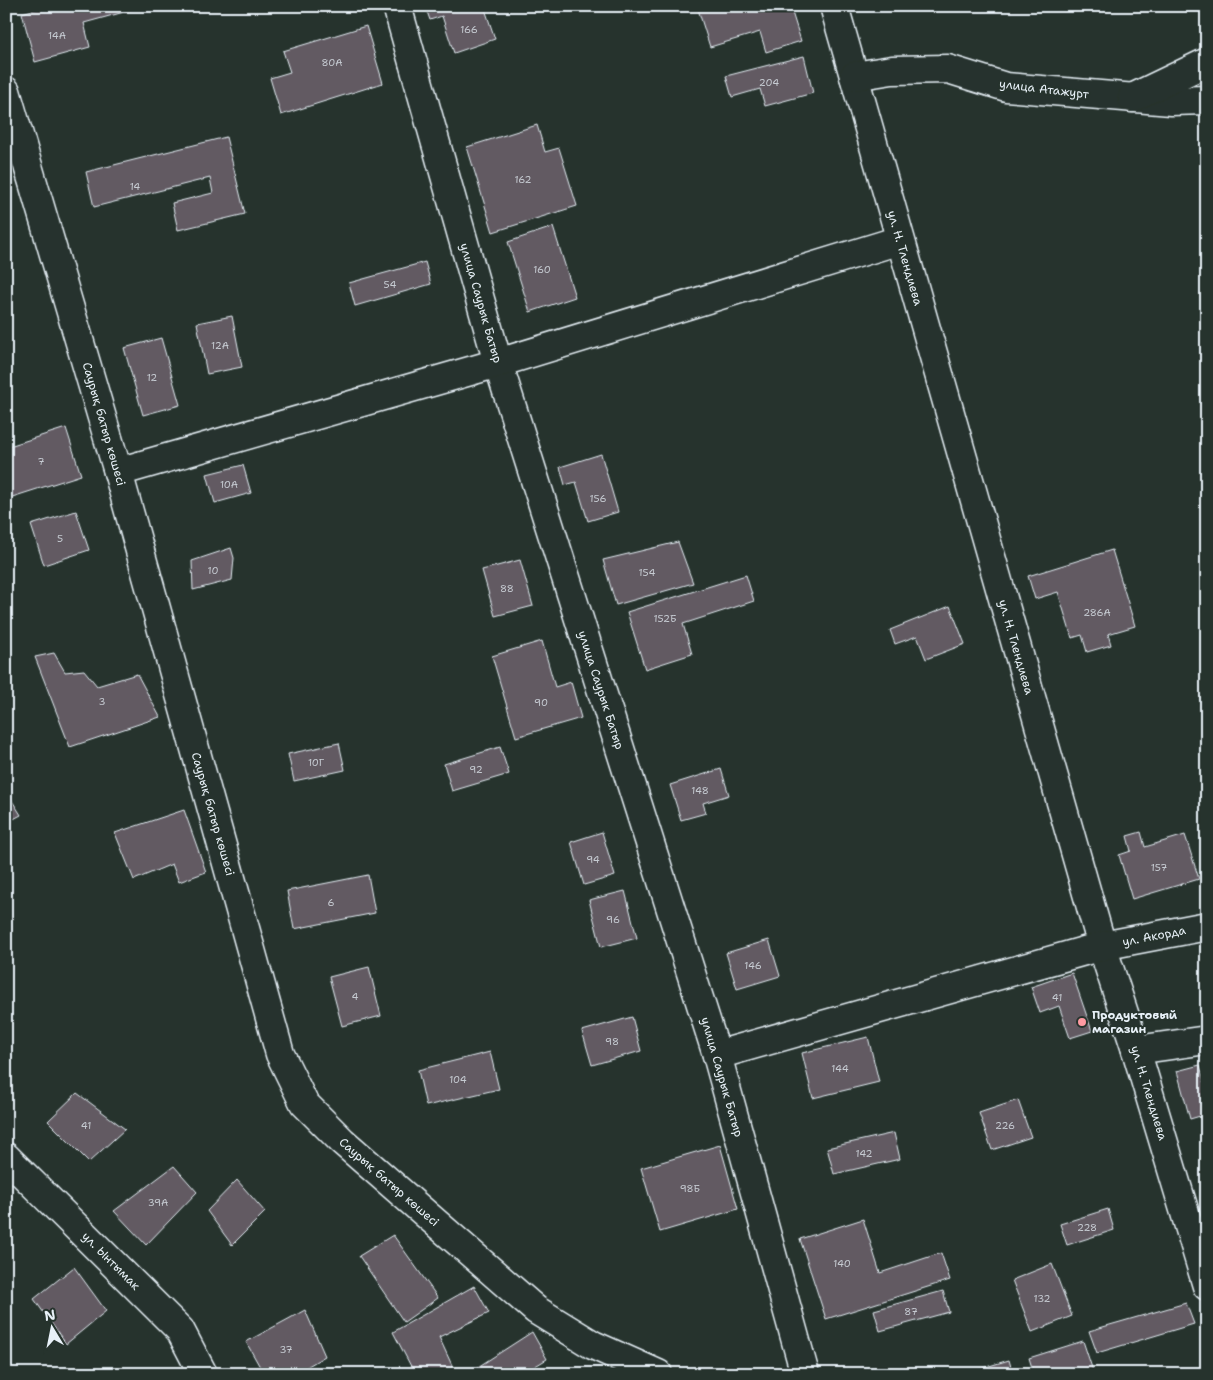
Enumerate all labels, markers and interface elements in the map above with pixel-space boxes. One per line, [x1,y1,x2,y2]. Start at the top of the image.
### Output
house number: 166 [460,23,478,36]
house number: 14А [48,29,66,42]
house number: 80А [321,56,343,69]
house number: 204 [759,76,779,89]
street label: улица Атажурт [998,76,1091,103]
house number: 162 [514,173,532,186]
house number: 14 [130,180,140,193]
street label: ул. Н. Тлендиева [884,209,926,308]
street label: улица Саурык Батыр [456,241,506,365]
house number: 160 [533,263,551,276]
house number: 54 [384,278,396,291]
house number: 12А [211,339,229,352]
street label: Саурық батыр көшесі [79,360,129,488]
house number: 12 [147,371,157,384]
house number: 7 [38,455,45,468]
house number: 10А [220,478,238,491]
house number: 156 [590,492,606,505]
house number: 5 [57,532,63,545]
house number: 10 [208,564,218,577]
house number: 154 [639,566,655,579]
house number: 88 [500,582,514,595]
street label: ул. Н. Тлендиева [995,598,1037,697]
house number: 286А [1083,606,1111,619]
house number: 152Б [653,612,677,625]
street label: улица Саурык Батыр [574,629,628,752]
house number: 3 [99,695,106,708]
house number: 90 [534,696,548,709]
street label: Саурық батыр көшесі [188,750,238,878]
house number: 10Г [308,756,325,769]
house number: 92 [469,763,483,776]
house number: 148 [691,784,709,797]
house number: 94 [586,853,600,866]
house number: 157 [1151,861,1167,874]
house number: 6 [328,896,335,909]
house number: 96 [606,913,620,926]
street label: ул. Акорда [1121,922,1188,950]
house number: 146 [744,959,762,972]
house number: 4 [352,990,359,1003]
house number: 41 [1052,991,1062,1004]
place label: Продуктовый магазин [1092,1007,1178,1037]
street label: улица Саурык Батыр [697,1015,747,1139]
marker: Продуктовый магазин [1076,1016,1088,1028]
house number: 98 [605,1035,619,1048]
street label: ул. Н. Тлендиева [1127,1044,1171,1143]
house number: 144 [831,1062,849,1075]
house number: 104 [449,1073,467,1086]
house number: 41 [81,1119,91,1132]
house number: 226 [995,1119,1015,1132]
street label: Саурық батыр көшесі [336,1134,442,1230]
house number: 142 [855,1147,873,1160]
house number: 98Б [680,1182,700,1195]
house number: 39А [148,1196,168,1209]
house number: 228 [1077,1221,1097,1234]
street label: ул. Ынтымак [79,1229,144,1294]
house number: 140 [833,1257,851,1270]
house number: 132 [1033,1292,1051,1305]
north arrow [28,1302,78,1352]
text: N [43,1305,57,1325]
house number: 87 [904,1305,918,1318]
house number: 37 [279,1343,293,1356]

